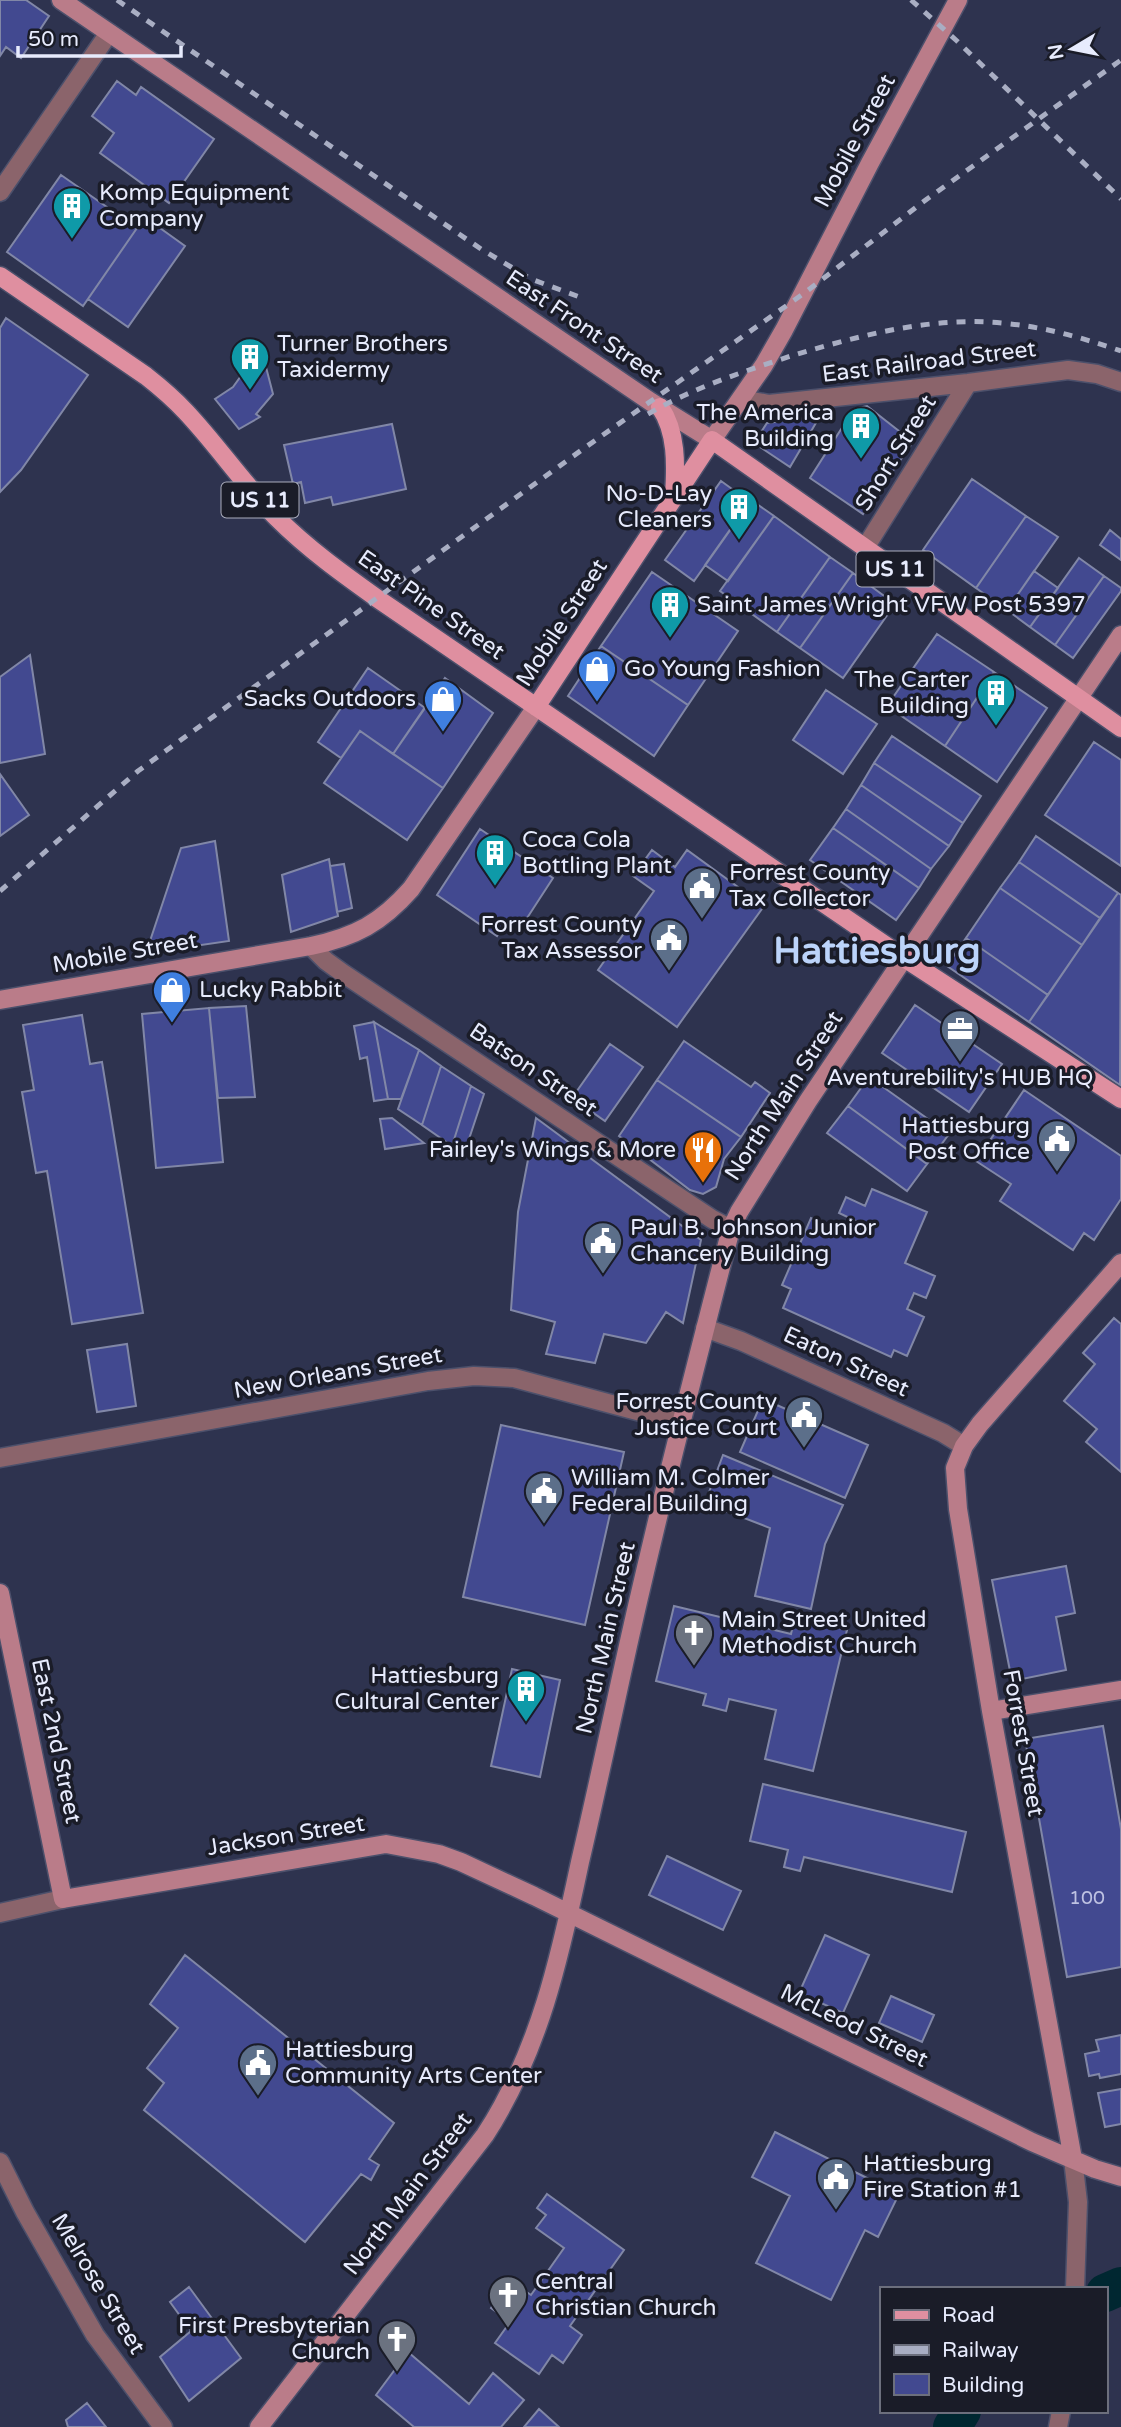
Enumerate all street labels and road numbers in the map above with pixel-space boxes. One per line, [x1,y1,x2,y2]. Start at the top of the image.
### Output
street label: Mobile Street [808,70,902,212]
street label: East Front Street [500,264,668,390]
street label: East Railroad Street [820,335,1038,389]
street label: Short Street [849,390,943,516]
road number: US 11 [222,482,298,518]
street label: East Pine Street [352,544,510,666]
road number: US 11 [856,552,934,586]
street label: Mobile Street [510,554,614,692]
street label: Mobile Street [50,926,200,980]
street label: North Main Street [719,1006,849,1186]
street label: Batson Street [464,1017,602,1123]
street label: Eaton Street [779,1321,914,1403]
street label: New Orleans Street [232,1341,445,1405]
street label: North Main Street [570,1539,642,1737]
street label: East 2nd Street [25,1656,87,1826]
street label: Forrest Street [996,1667,1050,1819]
street label: Jackson Street [205,1810,367,1862]
street label: McLeod Street [776,1978,933,2074]
street label: North Main Street [338,2107,478,2281]
street label: Melrose Street [45,2209,151,2359]

